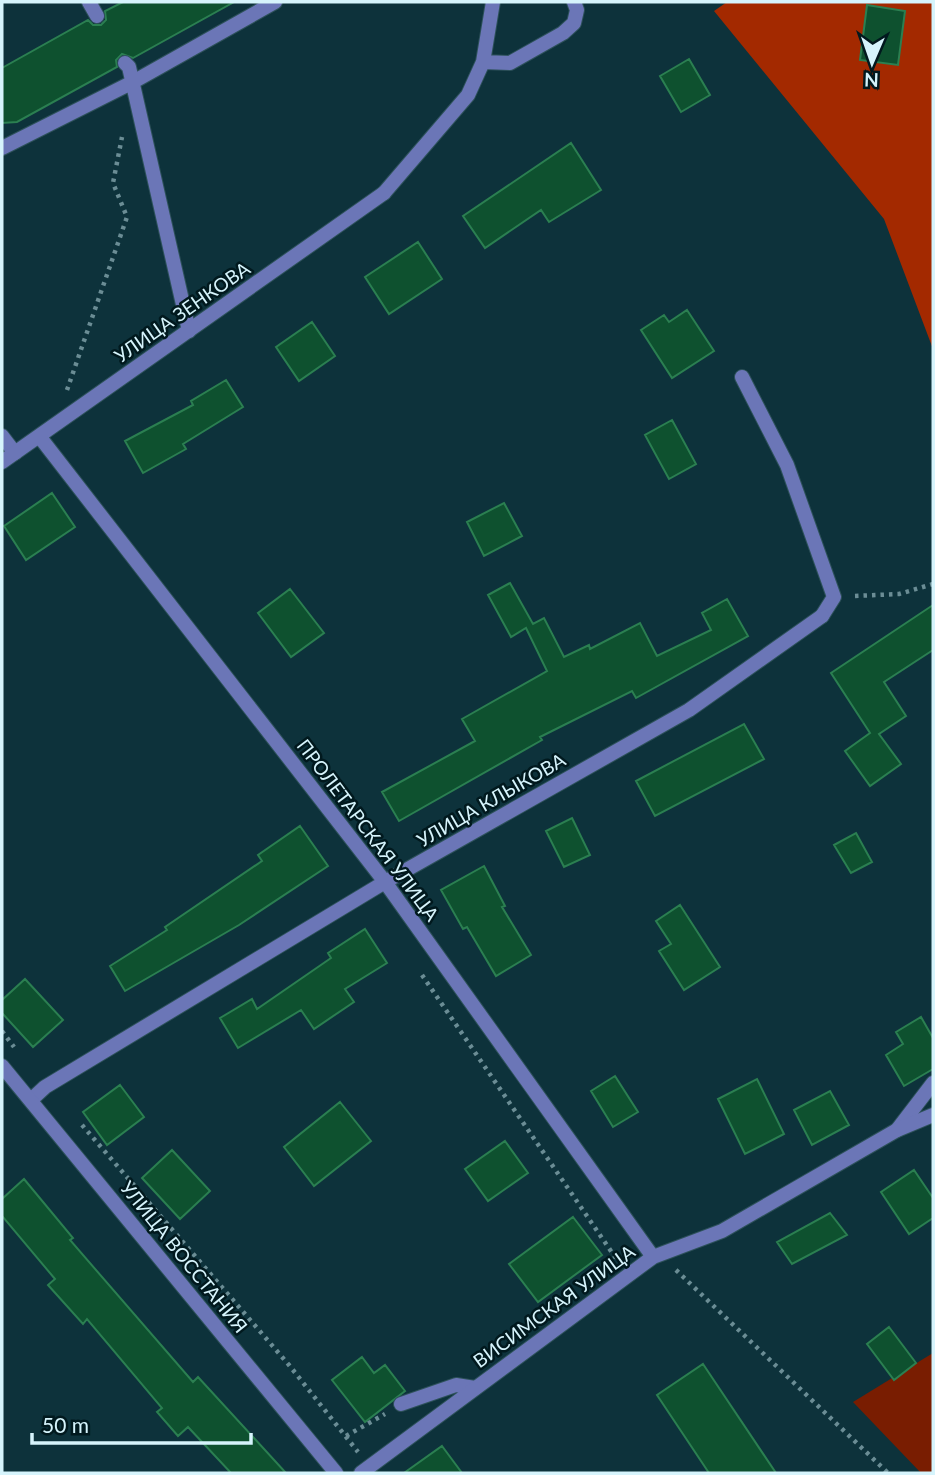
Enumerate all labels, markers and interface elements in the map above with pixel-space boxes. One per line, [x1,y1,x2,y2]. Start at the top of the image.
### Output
north arrow [837,28,907,98]
text: N [864,69,879,92]
street label: УЛИЦА ЗЕНКОВА [109,256,254,367]
street label: ПРОЛЕТАРСКАЯ УЛИЦА [293,734,444,925]
street label: УЛИЦА КЛЫКОВА [412,748,569,851]
street label: УЛИЦА ВОССТАНИЯ [116,1176,253,1337]
street label: ВИСИМСКАЯ УЛИЦА [468,1239,639,1372]
scale bar [32,1402,250,1446]
text: 50 m [42,1412,89,1437]

